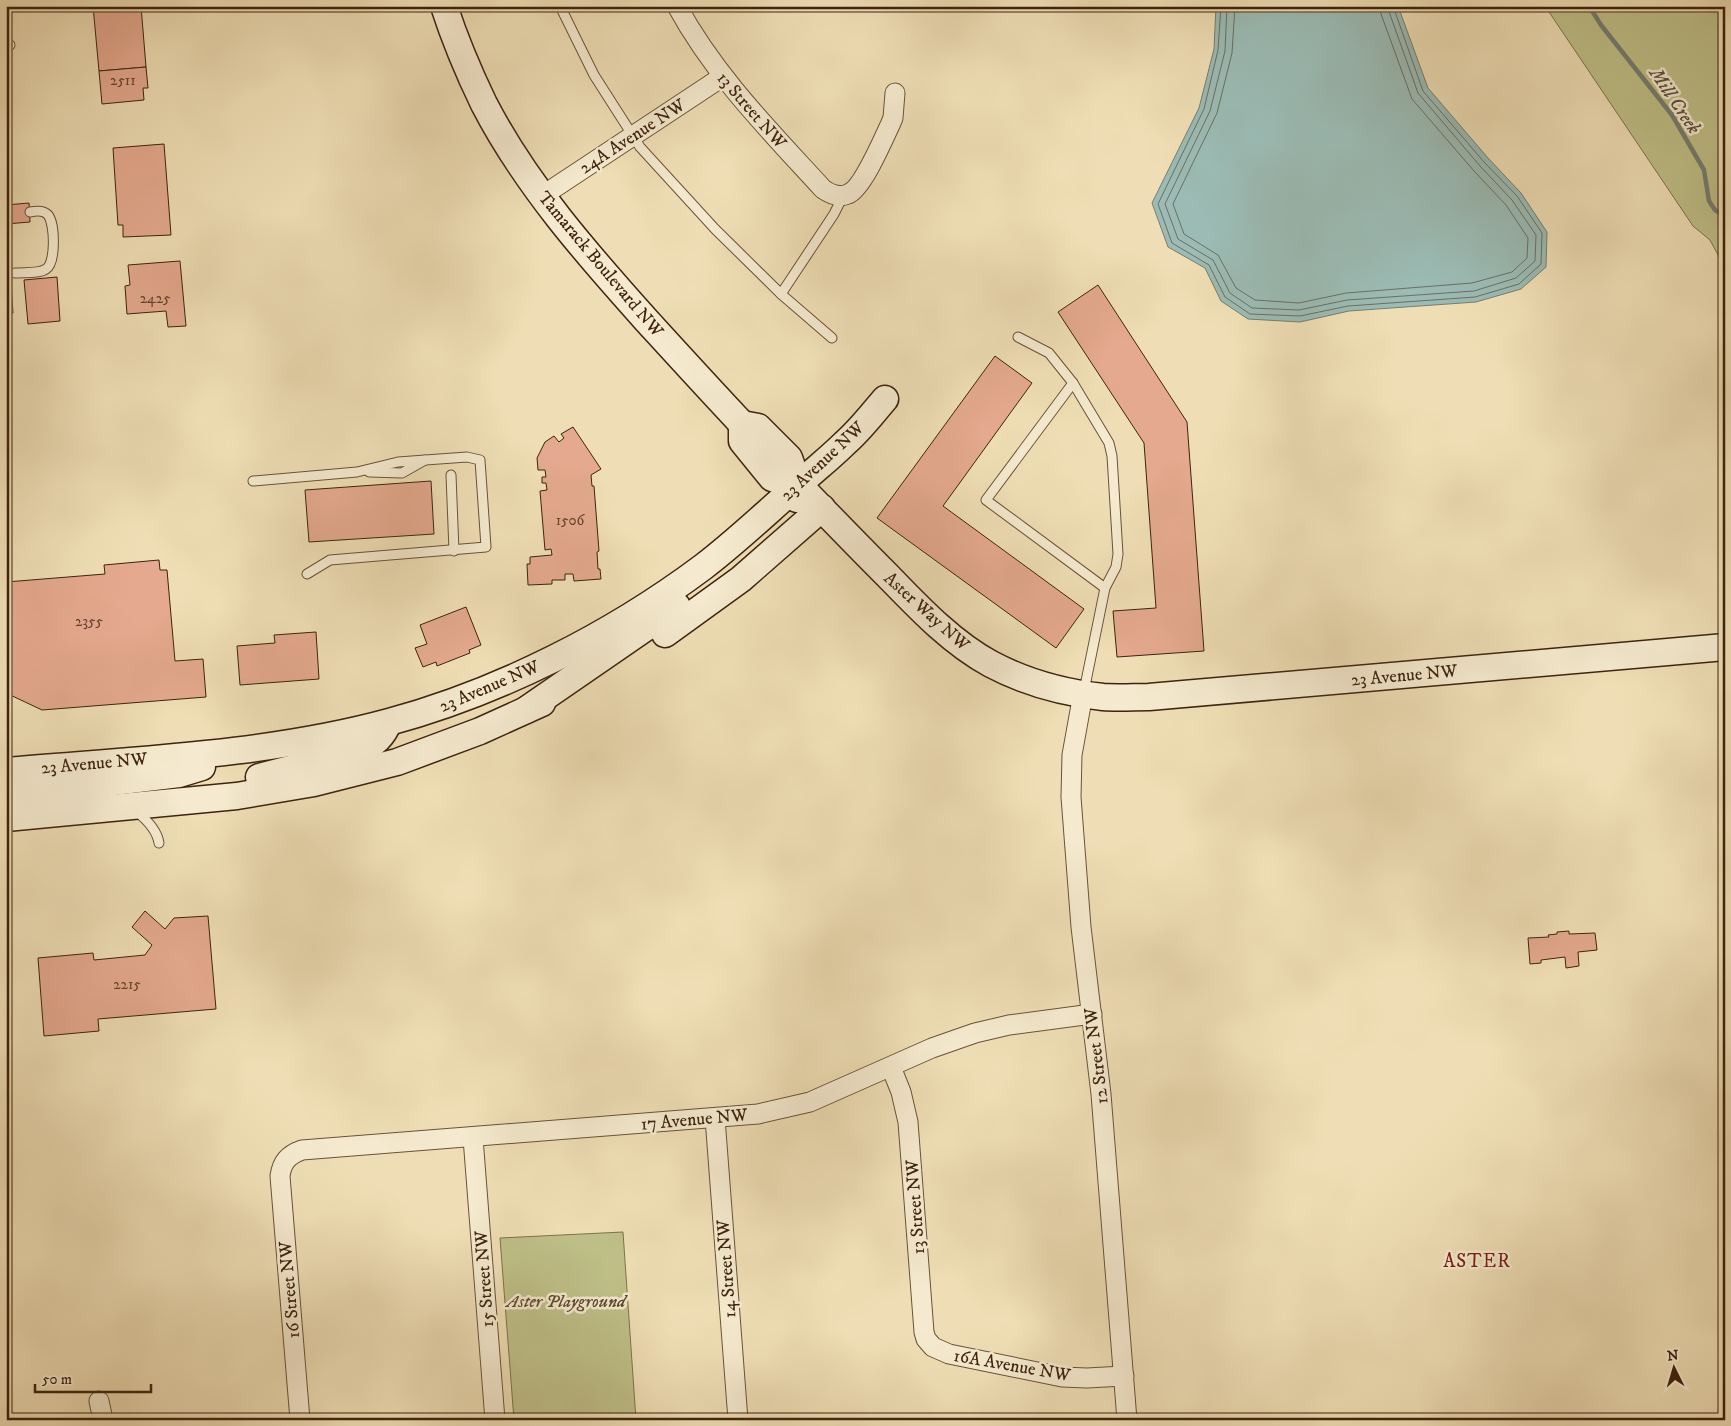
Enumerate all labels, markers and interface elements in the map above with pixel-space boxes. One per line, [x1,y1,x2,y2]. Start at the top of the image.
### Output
water label: Mill Creek [1643,61,1705,139]
street label: 13 Street NW [712,68,791,154]
house number: 2511 [110,71,136,90]
street label: 24A Avenue NW [576,94,690,179]
street label: Tamarack Boulevard NW [533,187,668,342]
house number: 2425 [140,289,171,308]
street label: 23 Avenue NW [776,417,869,506]
house number: 1506 [556,511,586,530]
street label: Aster Way NW [879,567,974,656]
house number: 2355 [75,612,103,631]
street label: 23 Avenue NW [436,656,543,718]
street label: 23 Avenue NW [1350,660,1459,692]
street label: 23 Avenue NW [40,748,149,780]
house number: 2215 [113,975,141,994]
street label: 12 Street NW [1080,1006,1114,1105]
street label: 17 Avenue NW [640,1104,749,1136]
street label: 13 Street NW [902,1158,930,1255]
street label: 14 Street NW [713,1219,741,1319]
street label: 15 Street NW [471,1229,499,1328]
street label: 16 Street NW [275,1240,305,1339]
district label: ASTER [1443,1250,1511,1273]
park label: Aster Playground [504,1291,628,1313]
north arrow [1648,1344,1698,1394]
street label: 16A Avenue NW [952,1345,1072,1387]
text: N [1666,1347,1680,1366]
scale bar [35,1361,151,1393]
text: 50 m [42,1370,72,1389]

